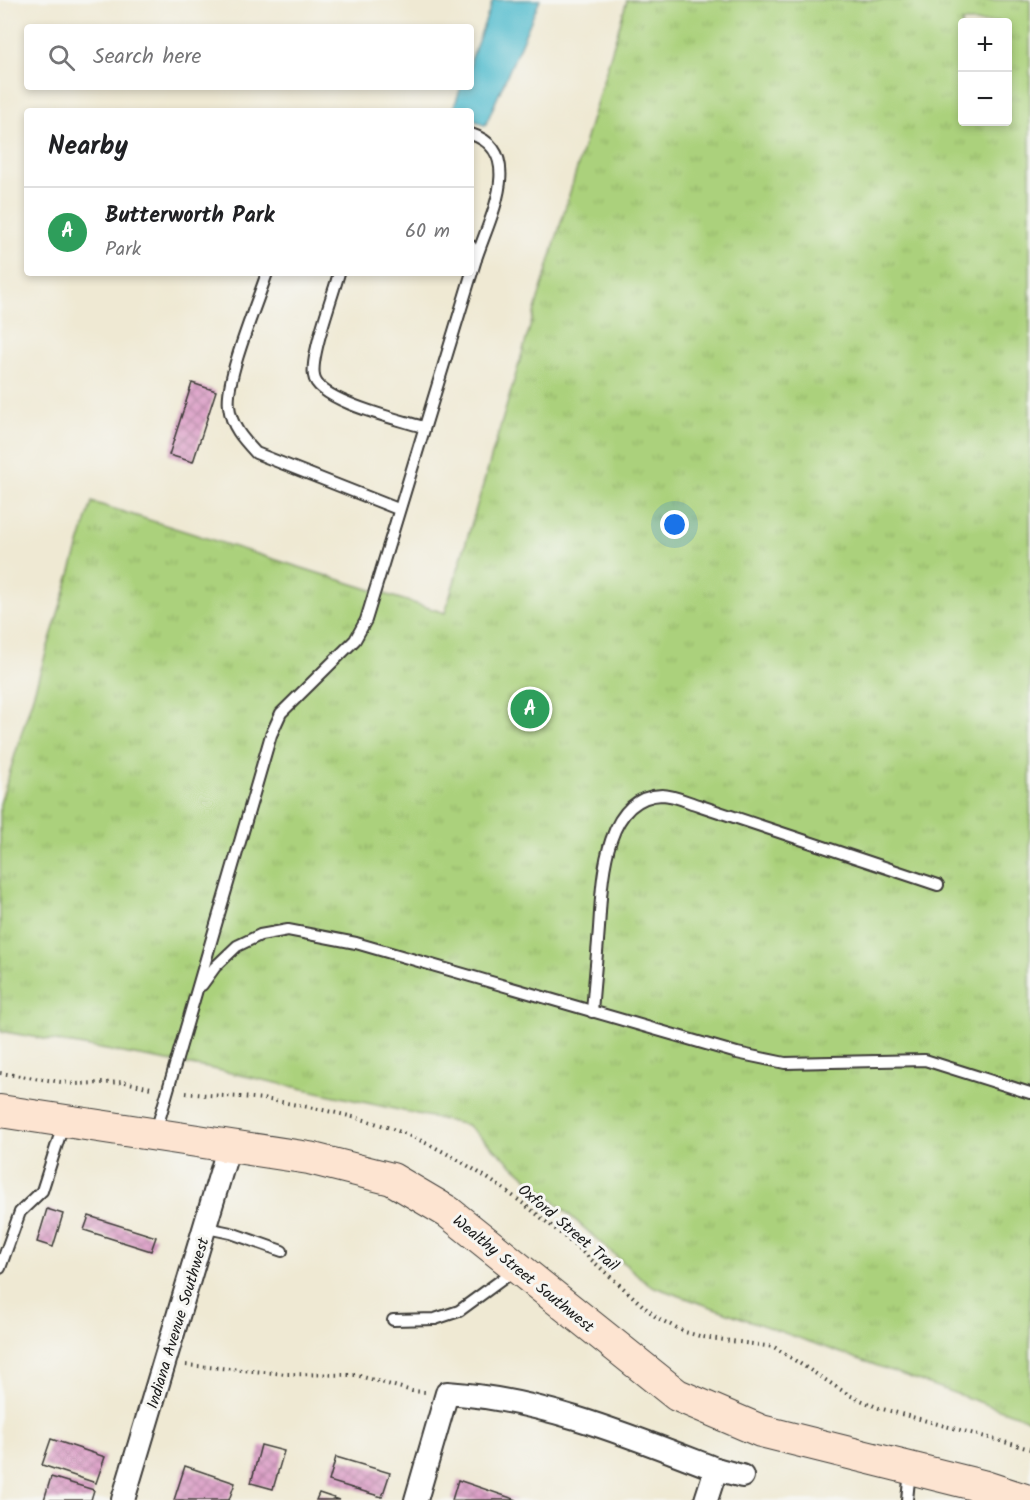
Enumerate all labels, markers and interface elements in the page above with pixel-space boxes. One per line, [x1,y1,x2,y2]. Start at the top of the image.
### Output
map controls [958,18,1012,126]
button: + [958,18,1012,72]
search box [24,24,474,90]
text: Search here [93,40,201,75]
icon: search [45,41,78,74]
button: − [958,72,1012,126]
text: Nearby [48,126,128,168]
text: Butterworth Park [105,199,274,234]
text: A [61,216,74,248]
text: 60 m [405,216,450,248]
text: Park [105,234,141,266]
your location [660,510,689,539]
pin: A [510,686,550,732]
street label: Oxford Street Trail [512,1178,624,1278]
street label: Wealthy Street Southwest [447,1209,600,1340]
street label: Indiana Avenue Southwest [140,1234,217,1412]

